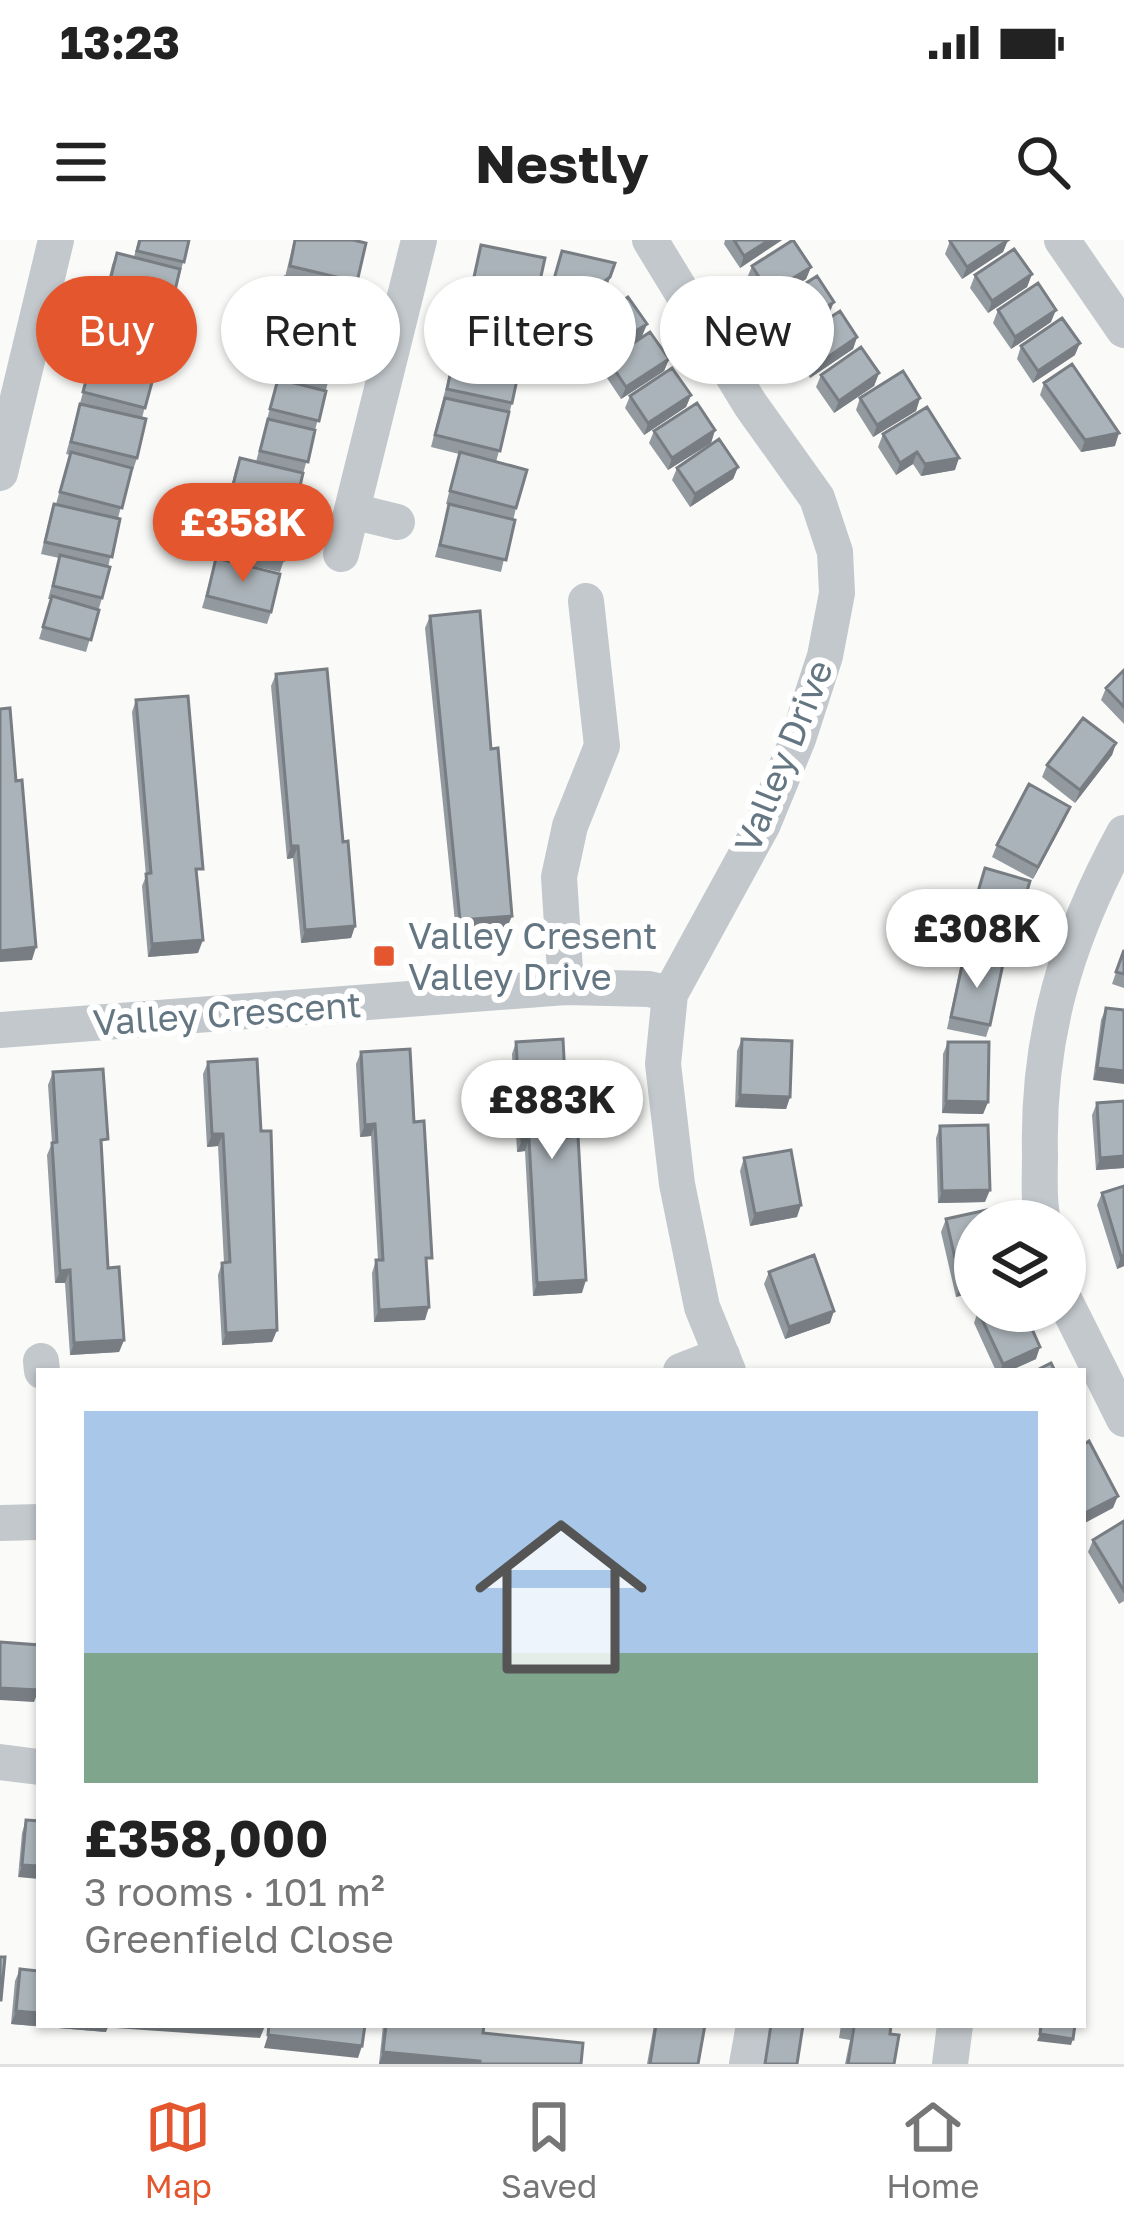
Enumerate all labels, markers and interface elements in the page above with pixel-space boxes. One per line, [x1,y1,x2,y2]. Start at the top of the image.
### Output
text: 13:23 [60,15,180,69]
icon: menu [48,129,114,195]
icon: search [1010,129,1076,195]
text: Nestly [475,130,649,195]
chip: Buy [36,276,197,384]
chip: Rent [221,276,400,384]
chip: Filters [424,276,636,384]
chip: New [660,276,834,384]
pin: £358K [159,483,327,585]
text: £358K [180,498,306,545]
street label: Valley Drive [725,654,841,858]
pin: £308K [893,889,1061,991]
text: £308K [913,904,1041,951]
place label: Valley Cresent Valley Drive [408,914,657,998]
marker: Valley Cresent Valley Drive [371,943,397,969]
street label: Valley Crescent [91,982,363,1044]
pin: £883K [468,1060,636,1162]
text: £883K [488,1075,616,1122]
map controls [954,1200,1086,1332]
button: layers [954,1200,1086,1332]
icon: home [453,1489,669,1705]
text: £358,000 [84,1807,328,1868]
text: 3 rooms · 101 m² [84,1868,385,1915]
text: Greenfield Close [84,1915,394,1962]
tab: Map [145,2094,212,2205]
tab: Saved [501,2094,597,2205]
tab: Home [886,2094,979,2205]

